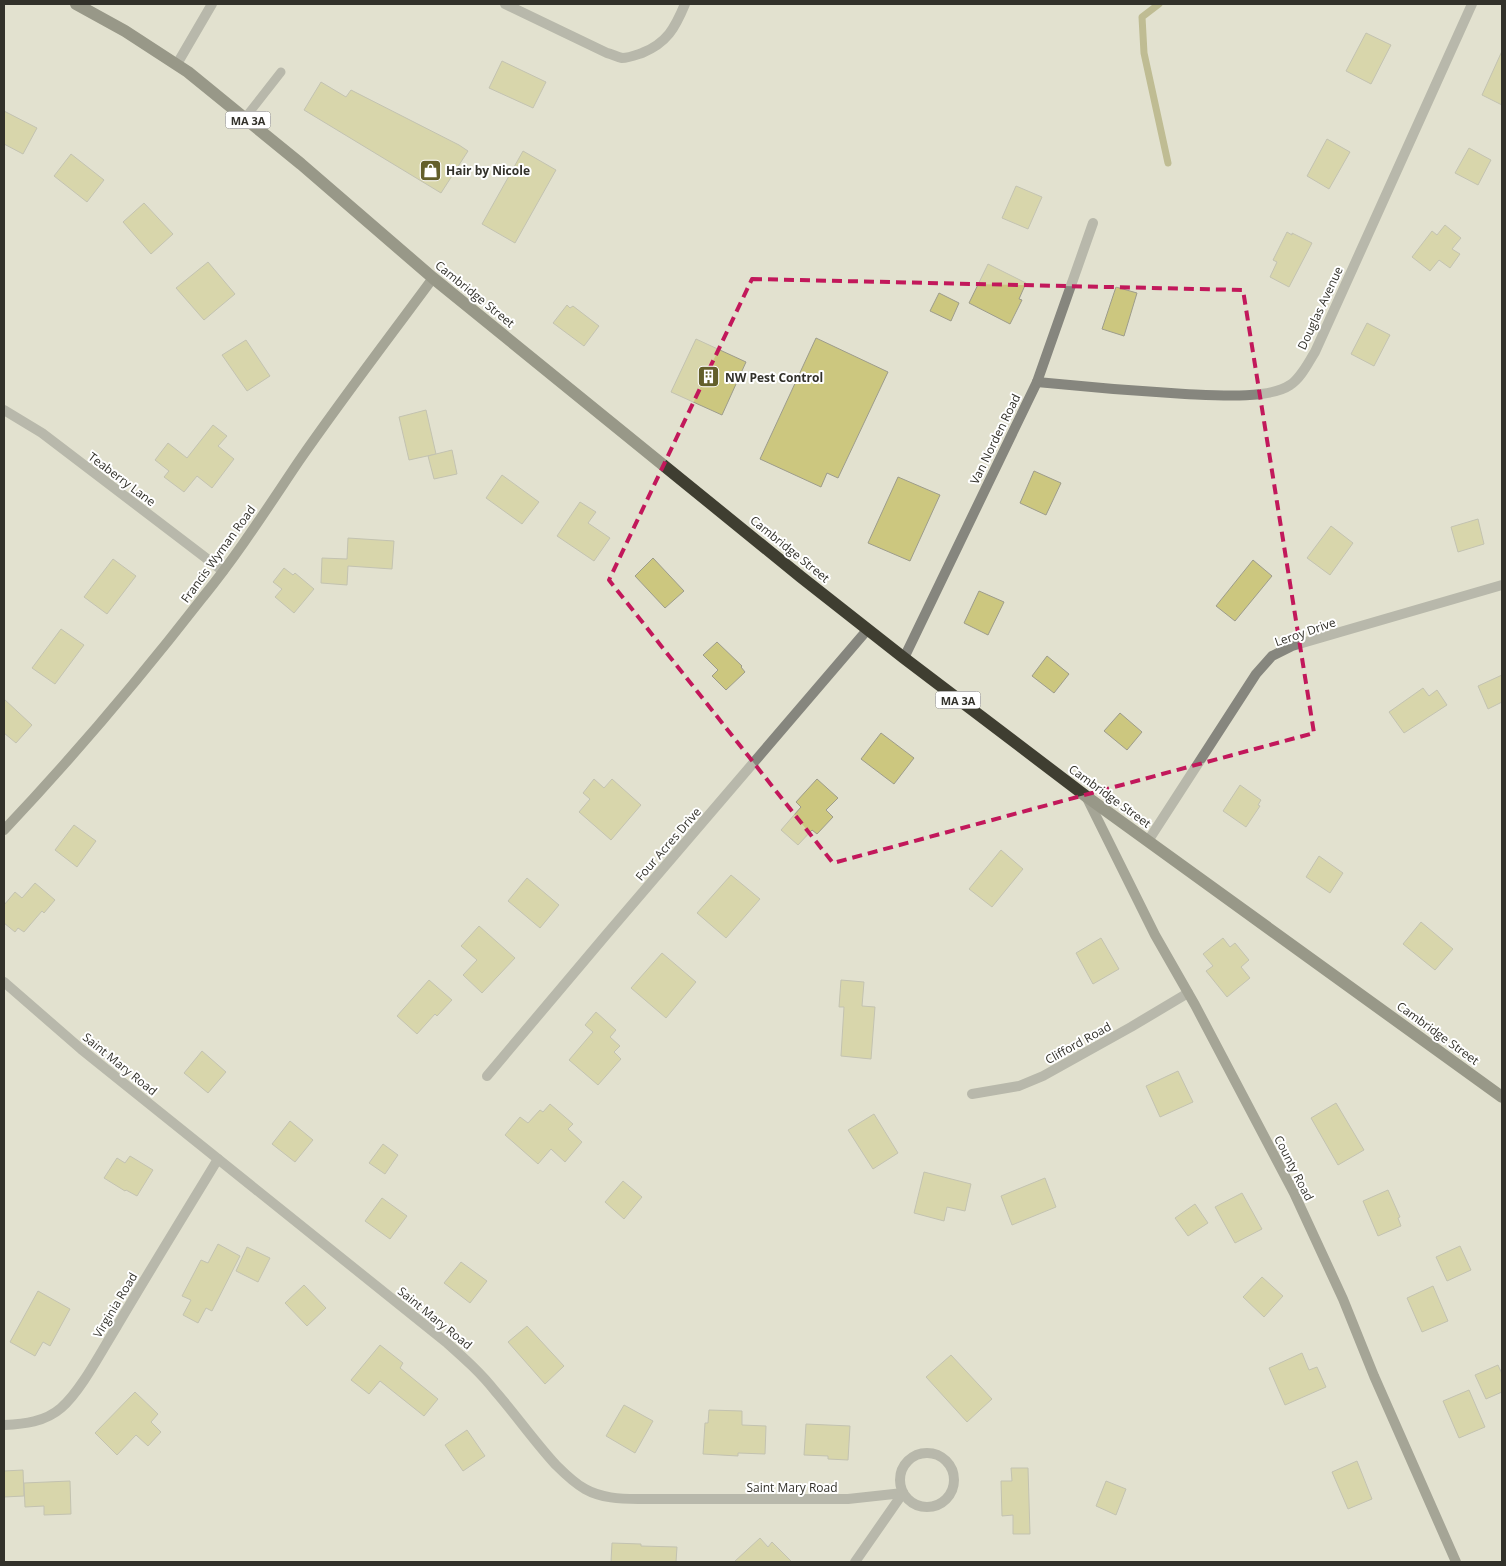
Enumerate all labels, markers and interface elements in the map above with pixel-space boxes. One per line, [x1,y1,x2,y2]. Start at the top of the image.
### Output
road number: MA 3A [226,112,270,128]
shop icon: Hair by Nicole [418,158,442,182]
place label: Hair by Nicole [446,162,530,179]
street label: Cambridge Street [432,257,518,331]
street label: Douglas Avenue [1293,263,1347,352]
building icon: NW Pest Control [697,365,721,389]
place label: NW Pest Control [725,369,823,386]
street label: Van Norden Road [966,391,1024,487]
street label: Teaberry Lane [85,448,159,510]
street label: Francis Wyman Road [177,502,259,606]
street label: Cambridge Street [747,512,833,586]
street label: Leroy Drive [1272,614,1338,650]
road number: MA 3A [936,692,980,708]
street label: Cambridge Street [1065,760,1155,832]
street label: Four Acres Drive [631,804,705,884]
street label: Cambridge Street [1393,997,1483,1069]
street label: Clifford Road [1042,1018,1114,1068]
street label: Saint Mary Road [79,1029,161,1099]
street label: County Road [1270,1132,1318,1204]
street label: Virginia Road [89,1269,141,1341]
street label: Saint Mary Road [394,1283,476,1353]
street label: Saint Mary Road [746,1479,838,1496]

